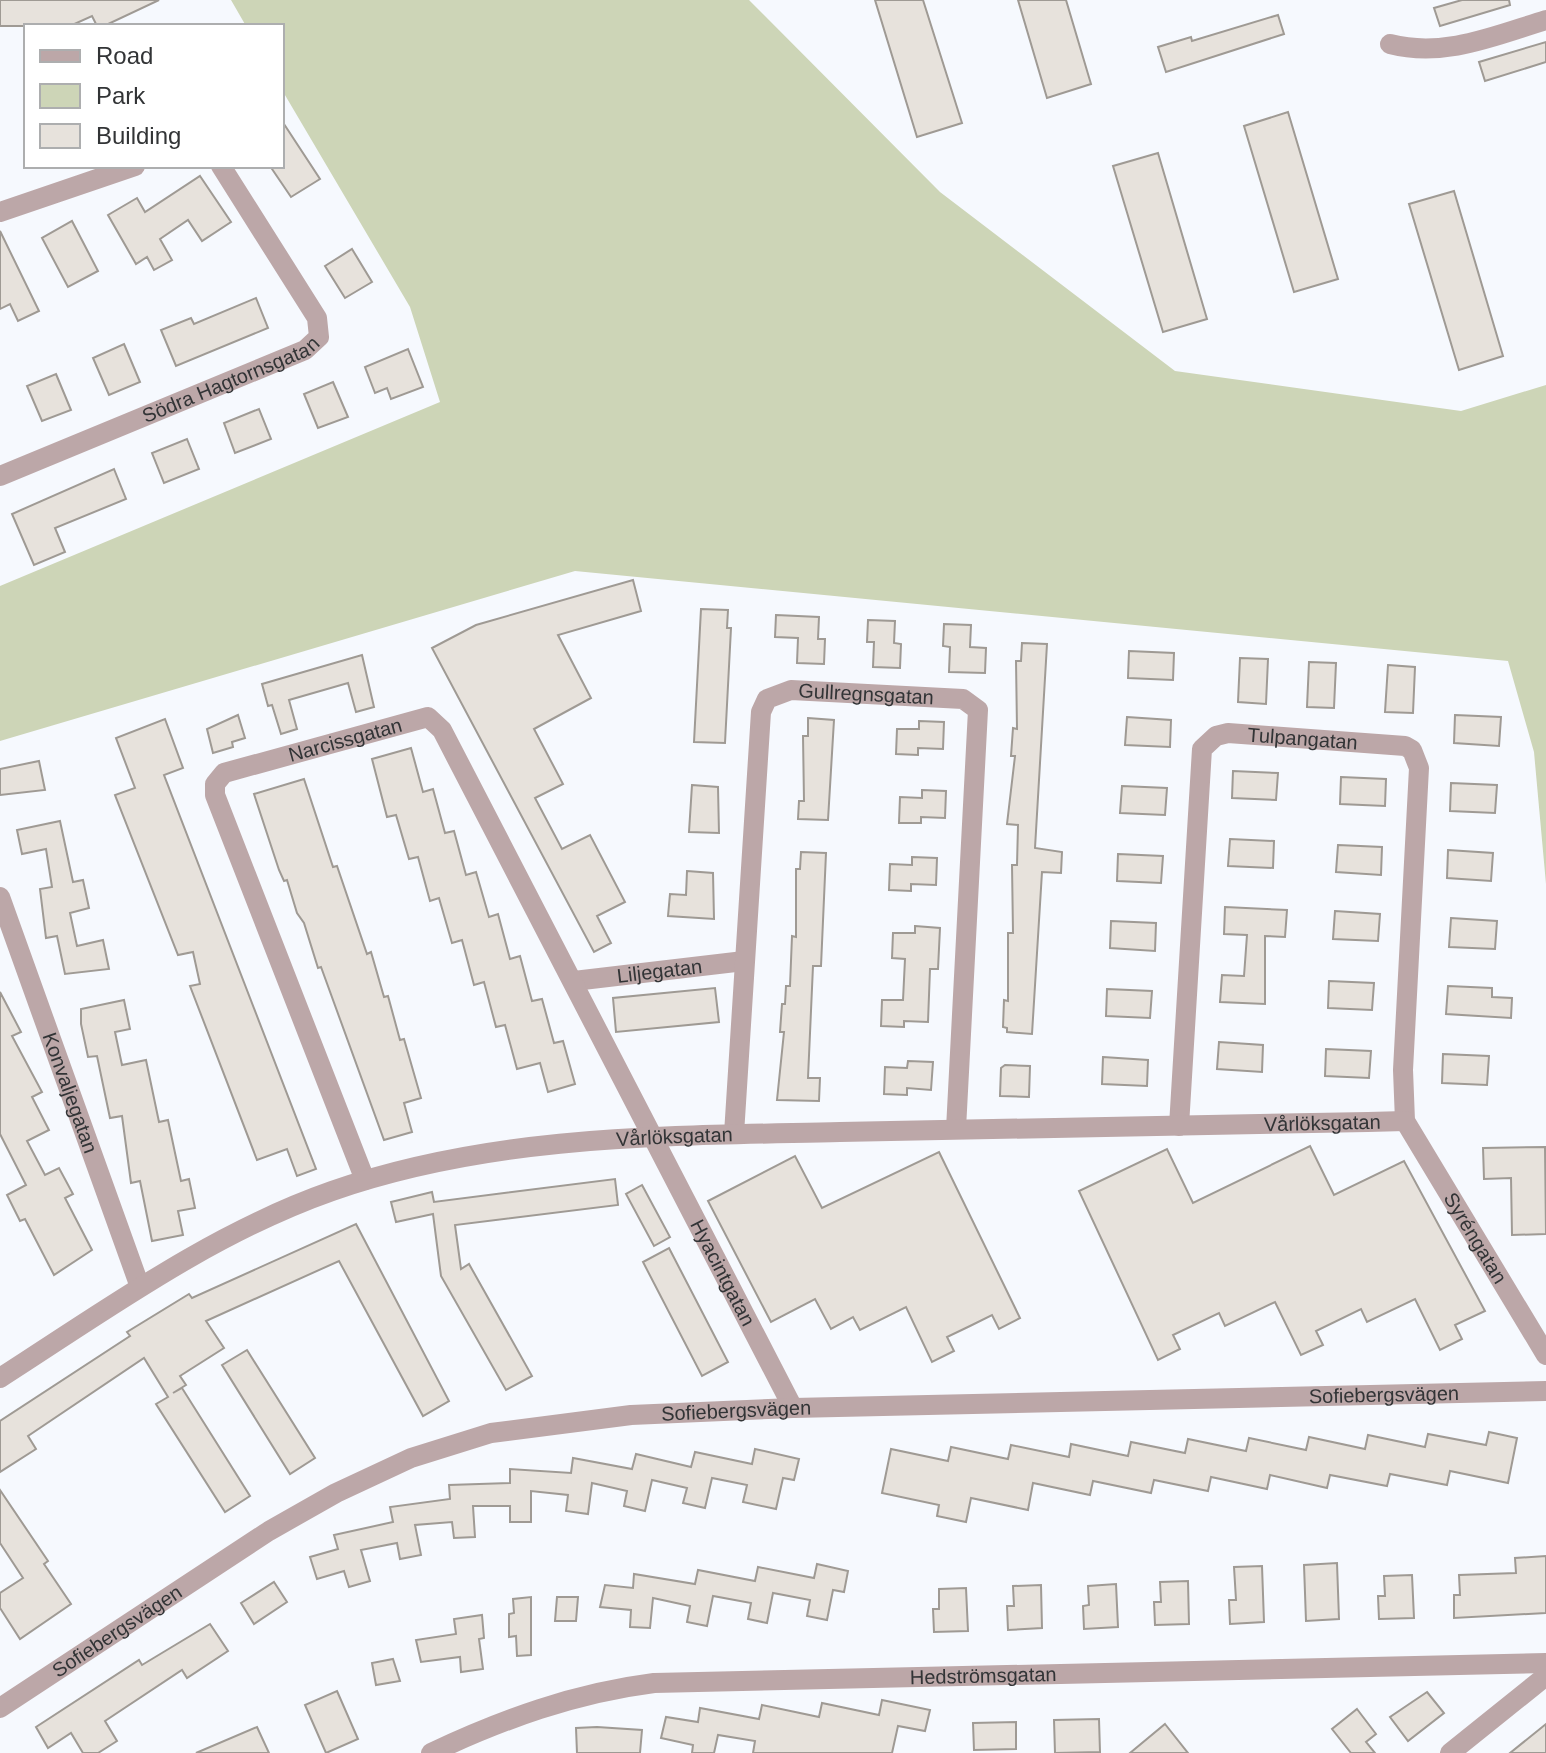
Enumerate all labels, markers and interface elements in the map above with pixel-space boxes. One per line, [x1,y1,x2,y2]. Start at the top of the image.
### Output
legend [24,24,284,168]
text: Road [96,42,153,69]
text: Park [96,82,146,109]
text: Building [96,122,181,149]
street label: Södra Hagtornsgatan [139,332,324,427]
street label: Gullregnsgatan [798,679,934,708]
street label: Narcissgatan [286,714,404,766]
street label: Tulpangatan [1247,723,1359,753]
street label: Liljegatan [616,955,703,987]
street label: Konvaljegatan [38,1029,102,1156]
street label: Vårlöksgatan [1264,1111,1381,1135]
street label: Vårlöksgatan [615,1123,733,1150]
street label: Syréngatan [1440,1188,1511,1287]
street label: Hyacintgatan [686,1216,759,1329]
street label: Sofiebergsvägen [1309,1382,1459,1407]
street label: Sofiebergsvägen [661,1397,811,1425]
street label: Sofiebergsvägen [48,1581,186,1682]
street label: Hedströmsgatan [910,1663,1057,1688]

